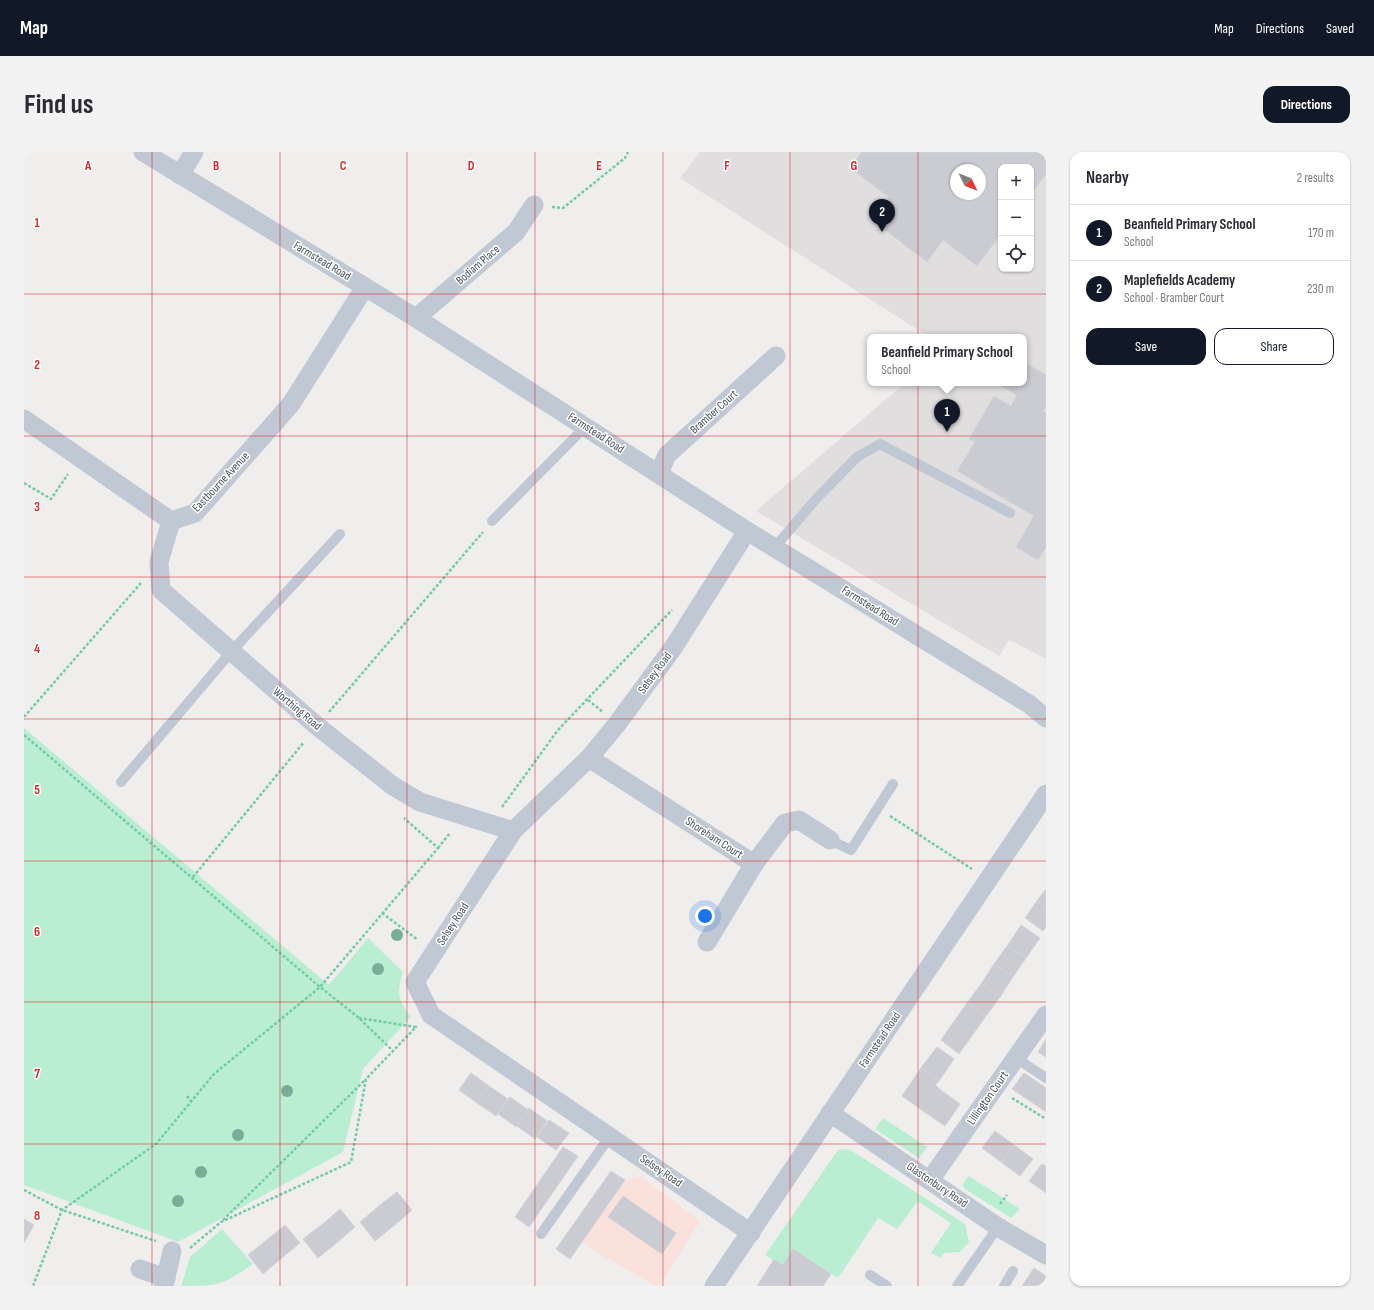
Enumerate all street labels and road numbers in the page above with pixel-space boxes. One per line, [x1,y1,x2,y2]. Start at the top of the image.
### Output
street label: Farmstead Road [291,238,353,284]
street label: Bodiam Place [453,242,503,288]
street label: Bramber Court [687,386,741,437]
street label: Farmstead Road [565,409,627,457]
street label: Eastbourne Avenue [189,449,253,515]
street label: Farmstead Road [839,583,901,629]
street label: Selsey Road [635,649,675,697]
street label: Worthing Road [270,684,324,734]
street label: Shoreham Court [682,814,746,862]
street label: Selsey Road [434,900,472,948]
street label: Farmstead Road [856,1009,904,1071]
street label: Lillington Court [964,1068,1012,1128]
street label: Selsey Road [637,1151,685,1191]
street label: Glastonbury Road [903,1159,971,1211]

